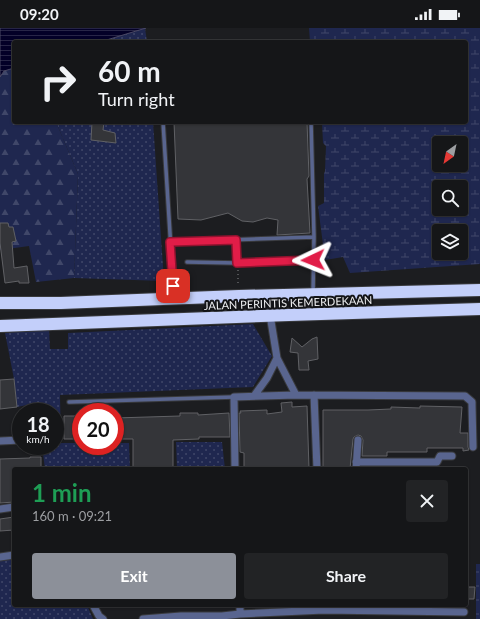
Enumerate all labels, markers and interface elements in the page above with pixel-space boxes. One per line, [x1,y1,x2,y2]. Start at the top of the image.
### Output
text: 09:20 [20,5,59,23]
text: 60 m [98,54,161,88]
icon: right [32,56,84,108]
text: Turn right [98,88,175,110]
north arrow [432,136,468,172]
map controls [432,136,468,260]
button: search [432,180,468,216]
button: layers [432,224,468,260]
position arrow [292,239,334,281]
pin [156,269,190,303]
icon: arrive [162,275,184,297]
street label: JALAN PERINTIS KEMERDEKAAN [204,293,372,312]
speed limit sign: 20 [72,403,124,455]
text: 18 [26,412,50,436]
text: km/h [26,433,50,445]
text: 1 min [32,478,92,507]
button: close [406,480,448,522]
text: 160 m · 09:21 [32,508,112,524]
button: Exit [32,553,236,599]
button: Share [244,553,448,599]

